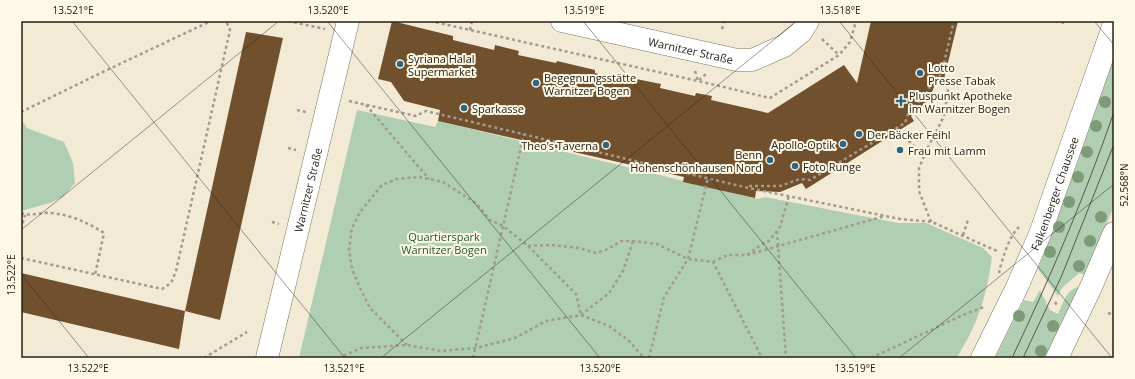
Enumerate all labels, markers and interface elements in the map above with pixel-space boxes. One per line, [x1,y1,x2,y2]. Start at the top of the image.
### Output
text: 13.521°E [52,3,94,17]
text: 13.520°E [307,3,349,17]
text: 13.519°E [563,3,605,17]
text: 13.518°E [819,3,861,17]
street label: Warnitzer Straße [647,33,735,66]
place label: Syriana Halal Supermarket [408,51,475,79]
marker: Syriana Halal Supermarket [395,59,405,69]
place label: Lotto Presse Tabak [928,60,996,88]
marker: Lotto Presse Tabak [915,68,925,78]
place label: Begegnungsstätte Warnitzer Bogen [544,70,636,98]
marker: Begegnungsstätte Warnitzer Bogen [531,78,541,88]
place label: Pluspunkt Apotheke im Warnitzer Bogen [909,88,1012,116]
marker: Pluspunkt Apotheke im Warnitzer Bogen [896,96,906,106]
place label: Sparkasse [472,101,524,116]
marker: Sparkasse [459,103,469,113]
place label: Der Bäcker Feihl [867,127,950,142]
marker: Der Bäcker Feihl [854,129,864,139]
street label: Falkenberger Chaussee [1026,134,1081,252]
place label: Apollo-Optik [771,137,835,152]
place label: Theo’s Taverna [521,138,598,153]
marker: Apollo-Optik [838,139,848,149]
marker: Theo’s Taverna [601,140,611,150]
place label: Frau mit Lamm [908,143,986,158]
marker: Frau mit Lamm [895,145,905,155]
street label: Warnitzer Straße [290,146,325,234]
place label: Benn Hohenschönhausen Nord [630,147,762,175]
marker: Benn Hohenschönhausen Nord [765,155,775,165]
place label: Foto Runge [803,159,861,174]
marker: Foto Runge [790,161,800,171]
text: 52.568°N [1117,163,1131,207]
park label: Quartierspark Warnitzer Bogen [401,229,487,257]
text: 13.522°E [4,254,18,296]
text: 13.522°E [67,361,109,375]
text: 13.521°E [323,361,365,375]
text: 13.520°E [579,361,621,375]
text: 13.519°E [834,361,876,375]

